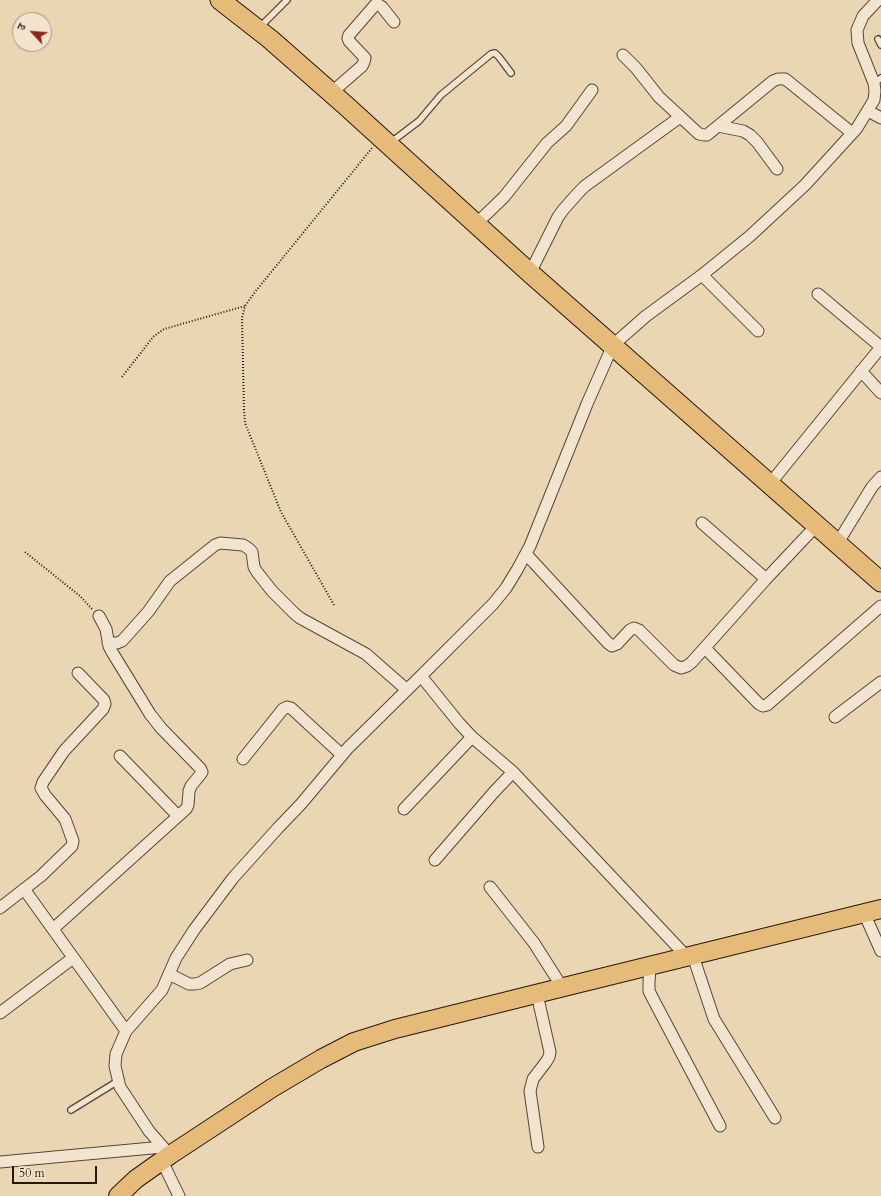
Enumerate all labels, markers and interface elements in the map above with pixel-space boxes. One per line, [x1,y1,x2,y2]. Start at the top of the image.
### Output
north arrow [12,12,52,52]
text: उ [14,21,30,33]
scale bar [14,1158,99,1184]
text: 50 m [19,1165,45,1181]

